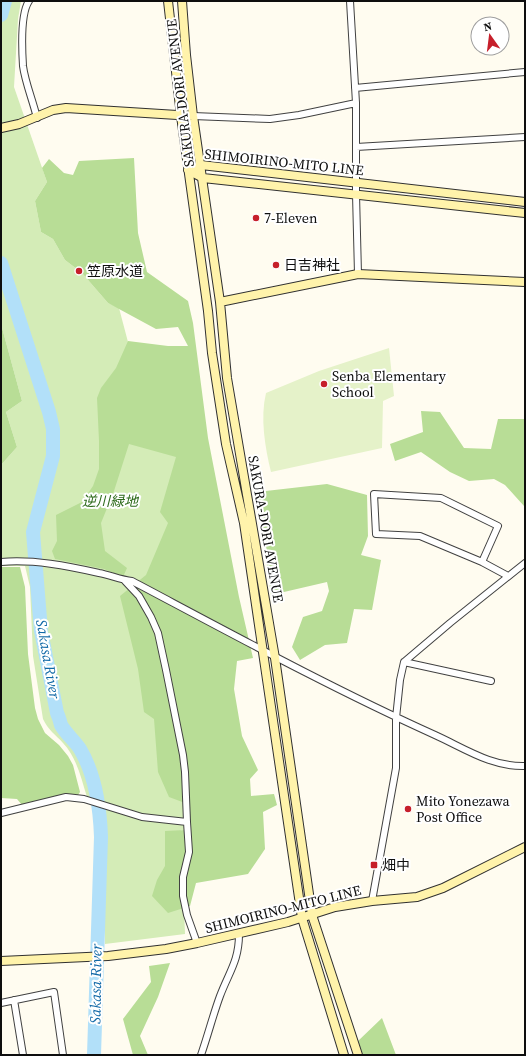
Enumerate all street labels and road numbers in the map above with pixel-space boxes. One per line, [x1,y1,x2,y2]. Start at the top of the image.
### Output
street label: SAKURA-DORI AVENUE [161,18,199,168]
street label: SHIMOIRINO-MITO LINE [203,144,365,180]
street label: SAKURA-DORI AVENUE [243,454,289,604]
street label: SHIMOIRINO-MITO LINE [203,880,363,938]

